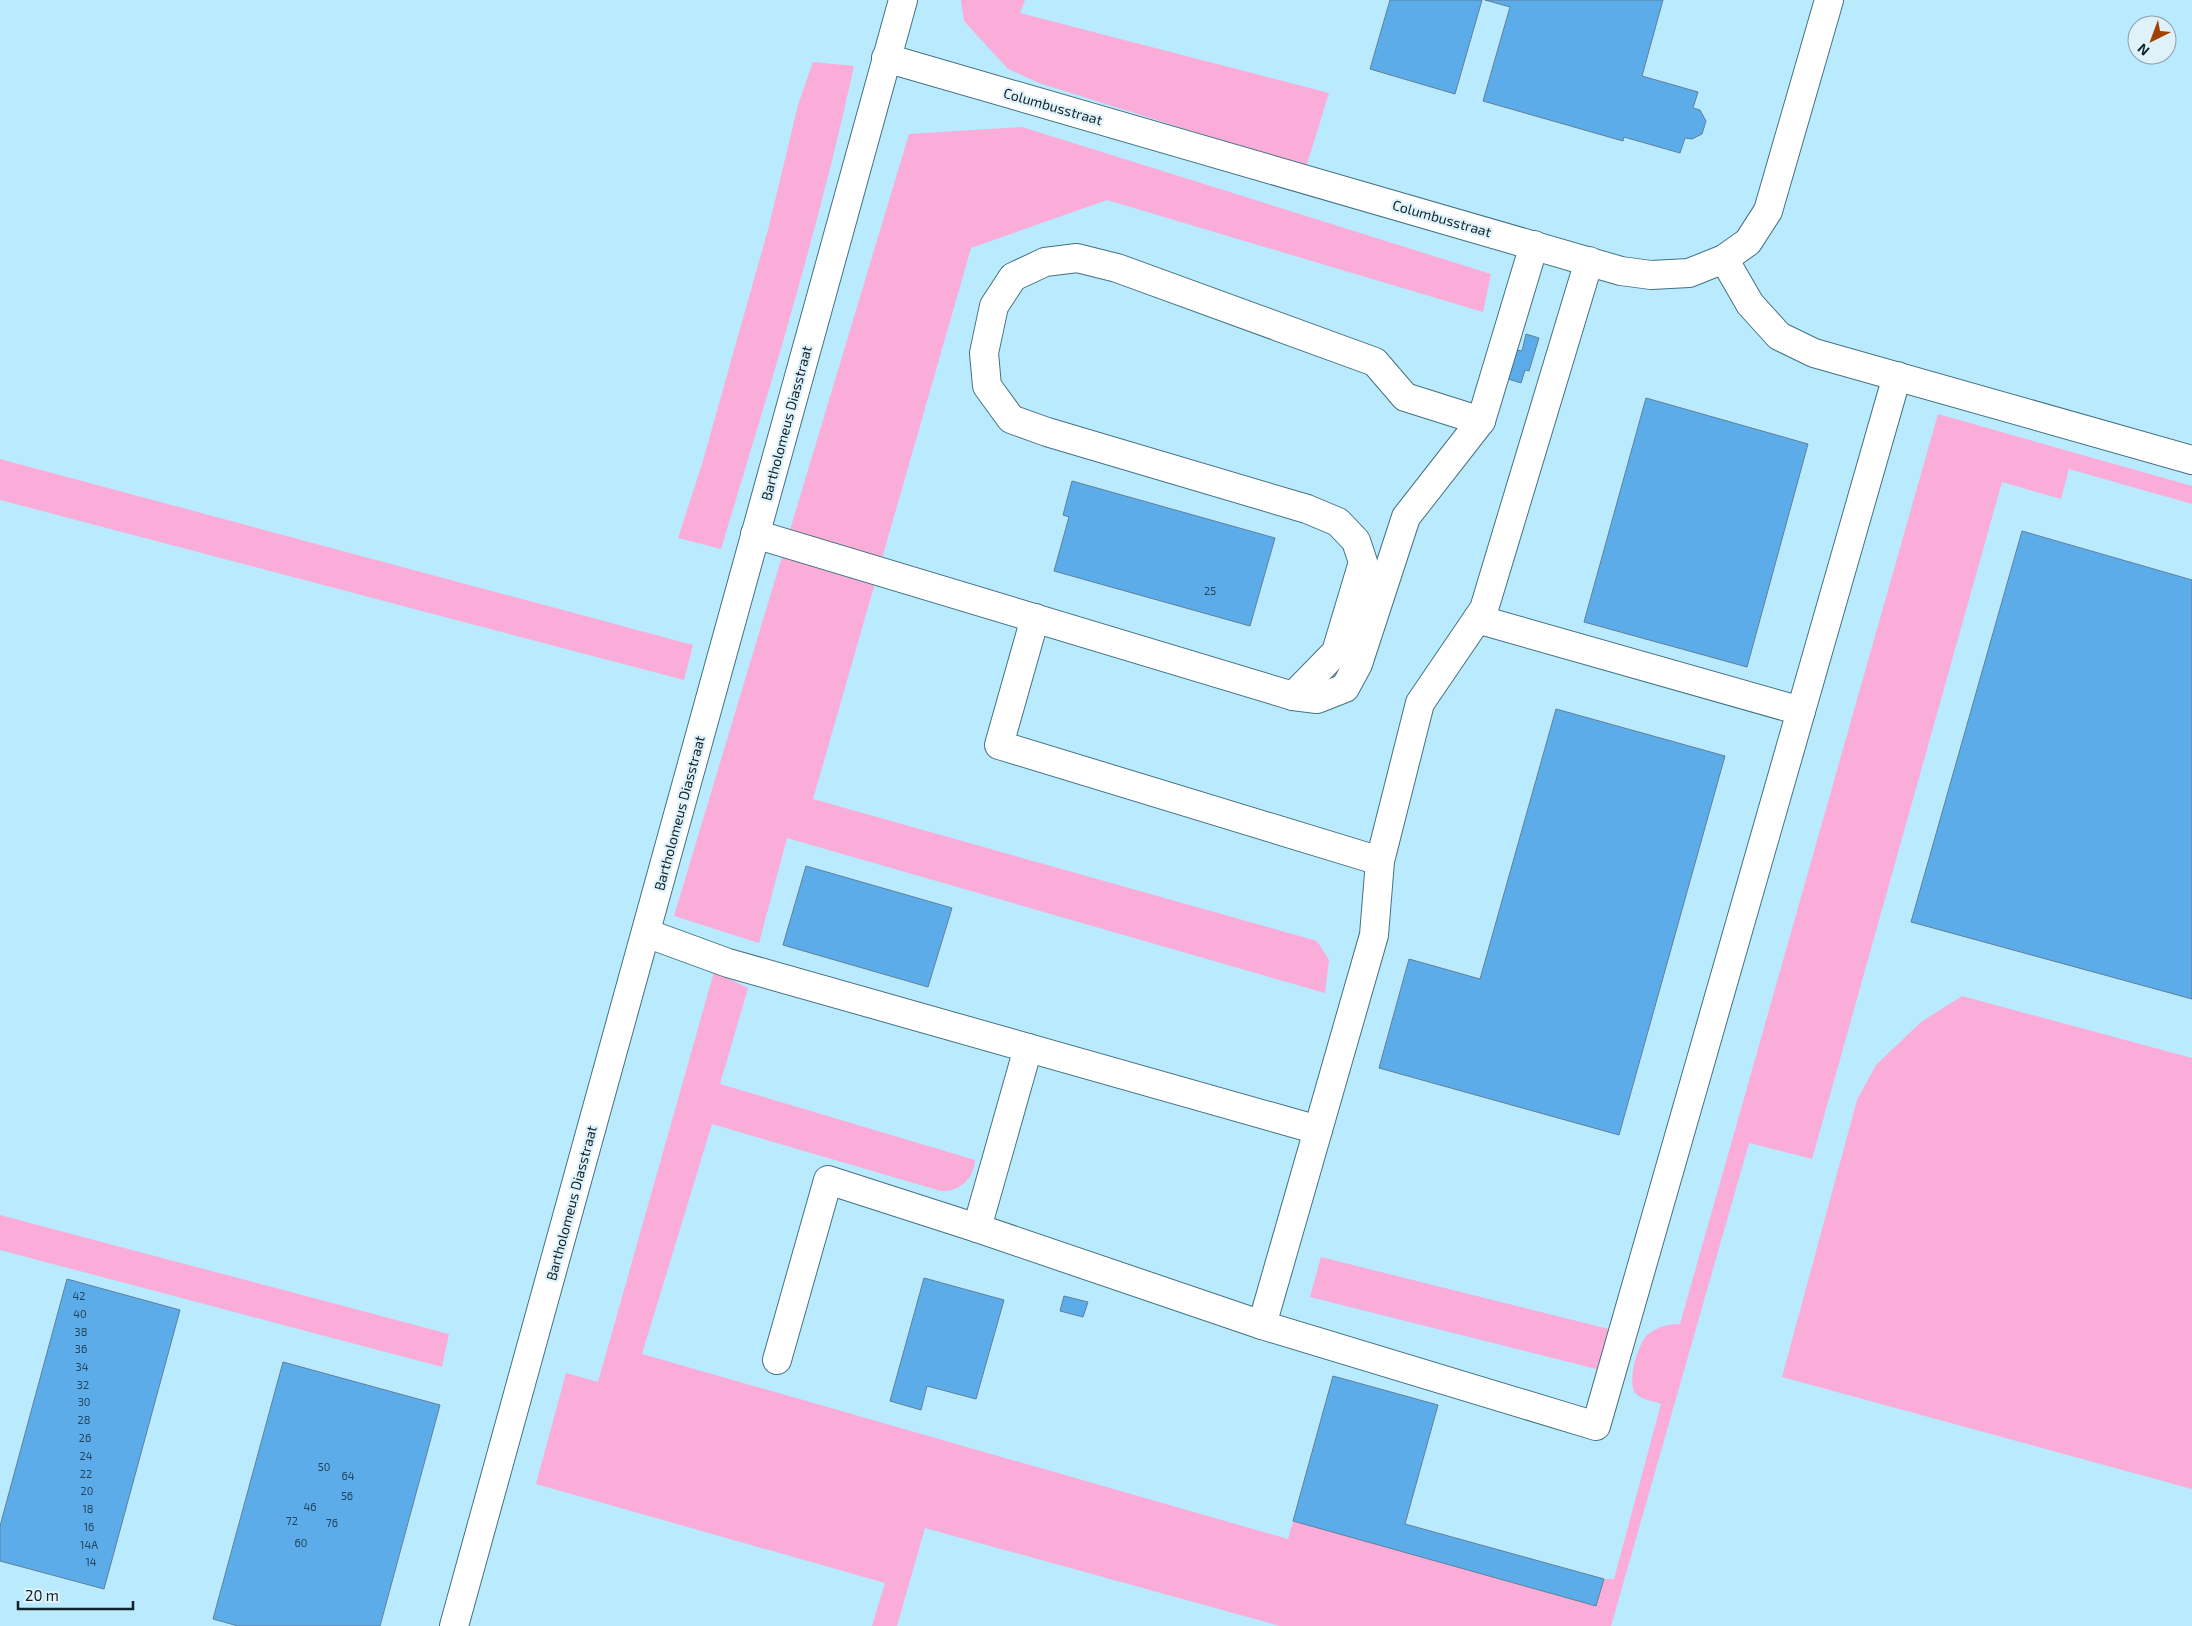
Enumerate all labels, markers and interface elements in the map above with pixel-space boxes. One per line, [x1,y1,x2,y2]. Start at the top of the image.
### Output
north arrow [2127,15,2177,65]
text: N [2134,40,2152,60]
street label: Columbusstraat [1002,84,1104,128]
street label: Columbusstraat [1391,196,1493,240]
street label: Bartholomeus Diasstraat [757,344,815,502]
house number: 25 [1204,584,1216,597]
street label: Bartholomeus Diasstraat [650,734,708,892]
street label: Bartholomeus Diasstraat [542,1124,600,1282]
house number: 42 [73,1289,85,1302]
house number: 40 [73,1307,87,1320]
house number: 38 [75,1325,87,1338]
house number: 36 [75,1342,87,1355]
house number: 34 [76,1360,89,1373]
house number: 32 [77,1378,89,1391]
house number: 30 [78,1395,90,1408]
house number: 28 [78,1413,90,1426]
house number: 26 [79,1431,91,1444]
house number: 24 [80,1449,93,1462]
house number: 50 [318,1460,330,1473]
house number: 22 [80,1467,92,1480]
house number: 64 [341,1469,355,1482]
house number: 20 [81,1484,93,1497]
house number: 56 [341,1489,353,1502]
house number: 46 [303,1500,317,1513]
house number: 18 [82,1502,94,1515]
house number: 72 [286,1514,298,1527]
house number: 76 [326,1516,338,1529]
house number: 16 [84,1520,94,1533]
house number: 60 [295,1536,307,1549]
house number: 14A [80,1538,98,1551]
house number: 14 [85,1555,97,1568]
scale bar [18,1578,132,1610]
text: 20 m [25,1586,59,1604]

